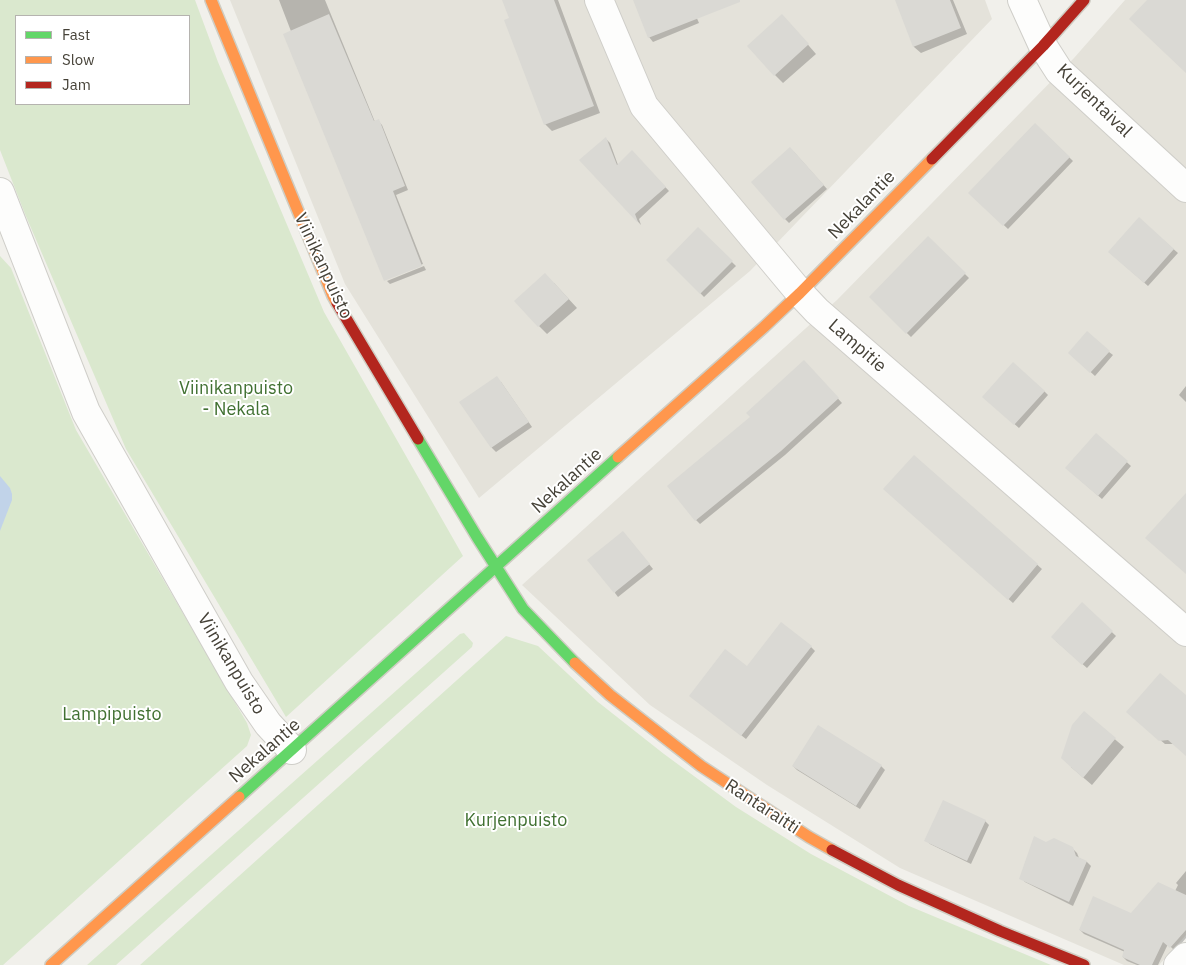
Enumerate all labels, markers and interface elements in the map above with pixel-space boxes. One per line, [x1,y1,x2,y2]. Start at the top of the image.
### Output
legend [15,15,190,105]
text: Fast [62,25,90,44]
text: Slow [62,50,95,69]
street label: Kurjentaival [1052,60,1136,142]
text: Jam [62,75,91,94]
street label: Nekalantie [824,166,900,244]
street label: Viinikanpuisto [289,210,357,322]
street label: Lampitie [824,315,890,377]
park label: Viinikanpuisto - Nekala [179,378,293,420]
street label: Nekalantie [527,444,607,518]
street label: Viinikanpuisto [192,610,270,718]
park label: Lampipuisto [62,704,162,726]
street label: Nekalantie [225,714,305,788]
street label: Rantaraitti [721,775,803,839]
park label: Kurjenpuisto [465,810,567,832]

